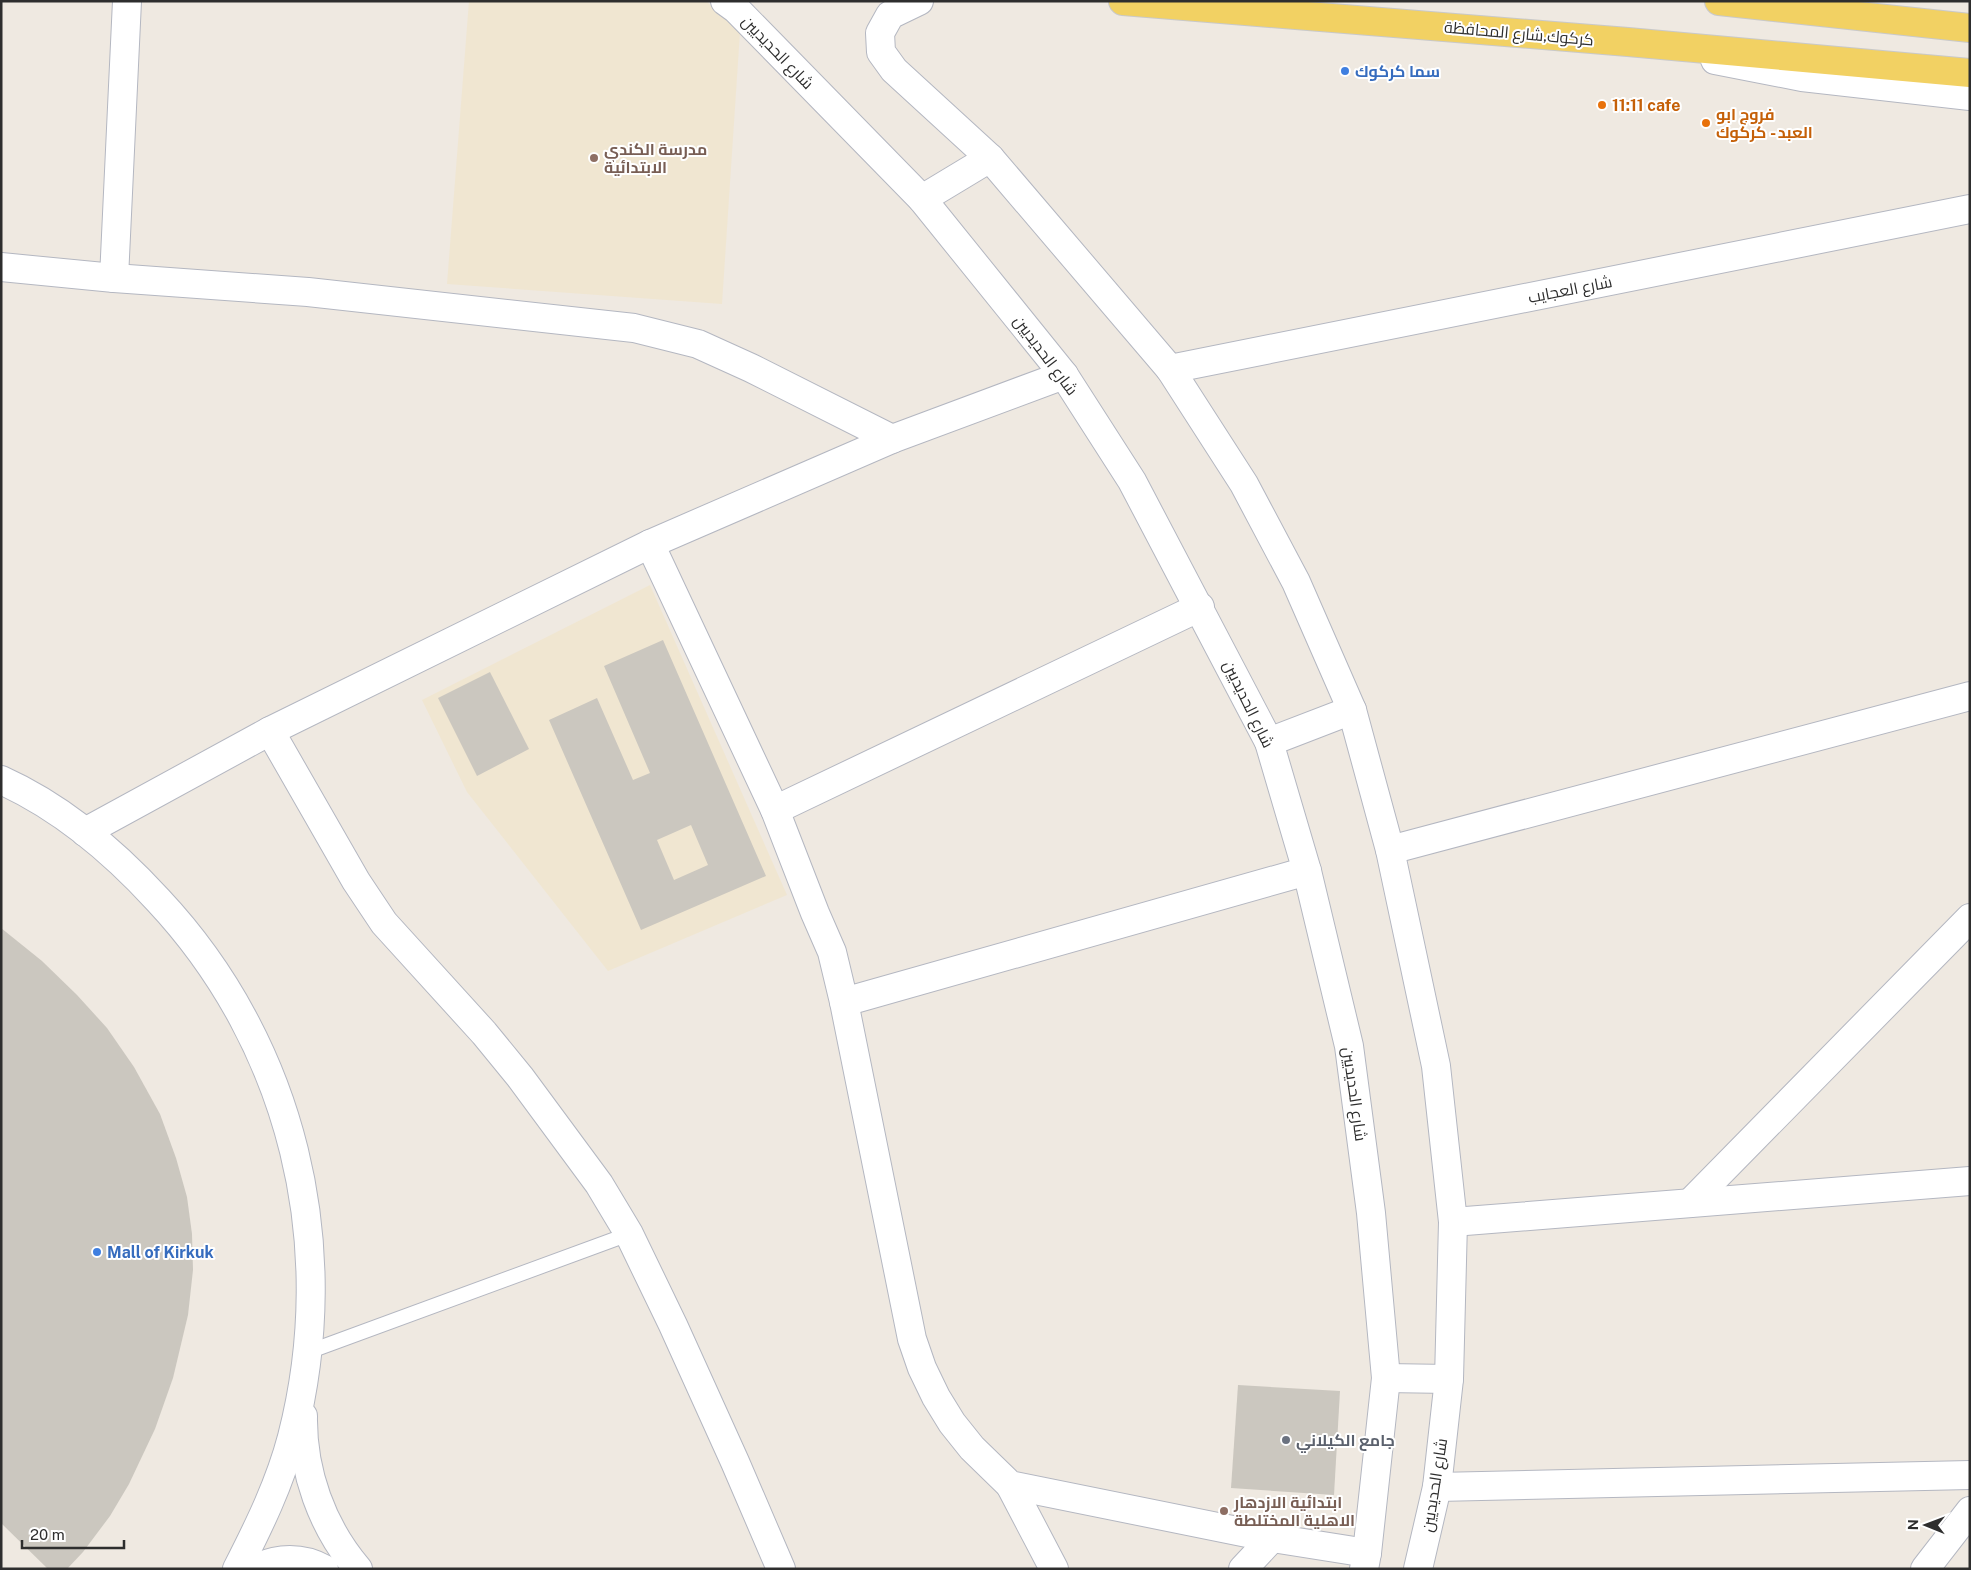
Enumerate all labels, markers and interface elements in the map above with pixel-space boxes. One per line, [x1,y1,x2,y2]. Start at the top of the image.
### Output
street label: شارع الحديديين [736,12,817,94]
street label: كركوك,شارع المحافظة [1443,17,1595,51]
place label: سما كركوك [1355,62,1440,81]
marker: سما كركوك [1339,65,1351,77]
place label: 11:11 cafe [1612,96,1680,115]
marker: 11:11 cafe [1596,99,1608,111]
place label: فروج ابو العبد - كركوك [1716,105,1813,142]
marker: فروج ابو العبد - كركوك [1700,117,1712,129]
place label: مدرسة الكندي الابتدائية [604,140,707,177]
marker: مدرسة الكندي الابتدائية [588,152,600,164]
street label: شارع العجايب [1526,272,1614,309]
street label: شارع الحديديين [1008,312,1082,400]
street label: شارع الحديديين [1217,657,1278,752]
street label: شارع الحديديين [1337,1046,1371,1143]
place label: Mall of Kirkuk [107,1243,214,1262]
marker: Mall of Kirkuk [91,1246,103,1258]
place label: جامع الكيلاني [1296,1431,1395,1453]
marker: جامع الكيلاني [1280,1434,1292,1446]
street label: شارع الحديديين [1418,1437,1453,1534]
place label: ابتدائية الازدهار الاهلية المختلطة [1233,1493,1355,1530]
north arrow [1901,1500,1951,1550]
marker: ابتدائية الازدهار الاهلية المختلطة [1218,1505,1230,1517]
scale bar [22,1518,125,1550]
text: N [1905,1519,1921,1530]
text: 20 m [30,1526,65,1543]

